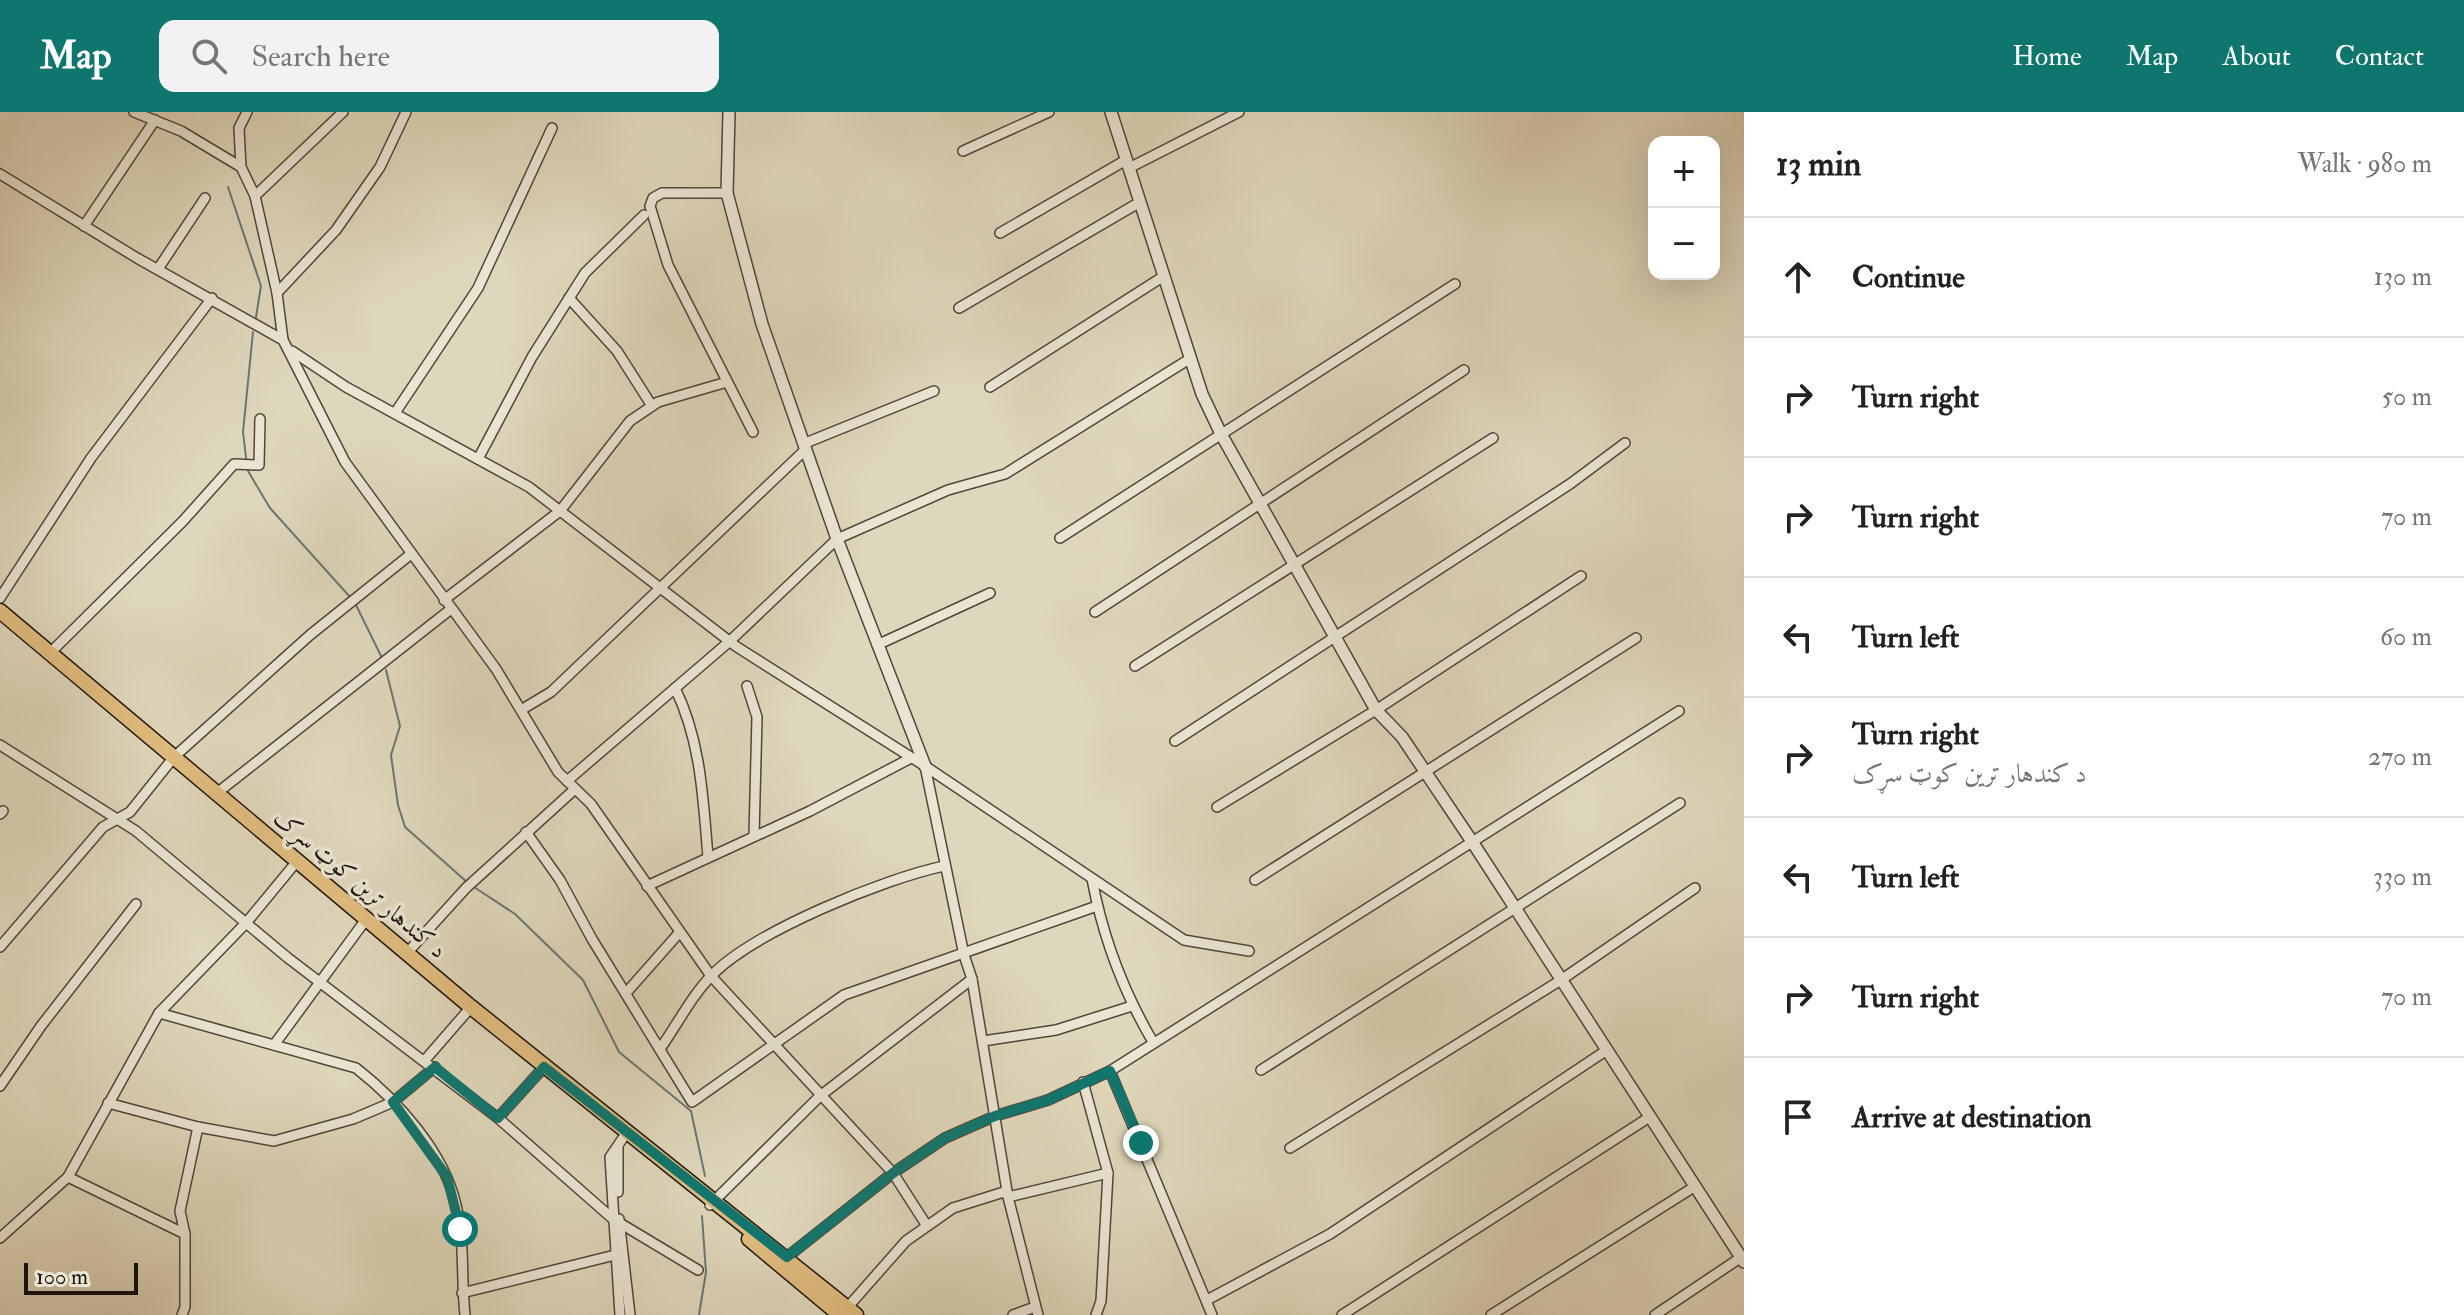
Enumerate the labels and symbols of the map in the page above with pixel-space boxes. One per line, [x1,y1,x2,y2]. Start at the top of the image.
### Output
street label: د کندهار ترين کوټ سړک [265,802,453,968]
route end [1123,1125,1159,1161]
route start [442,1211,478,1247]
scale bar [24,1259,138,1295]

